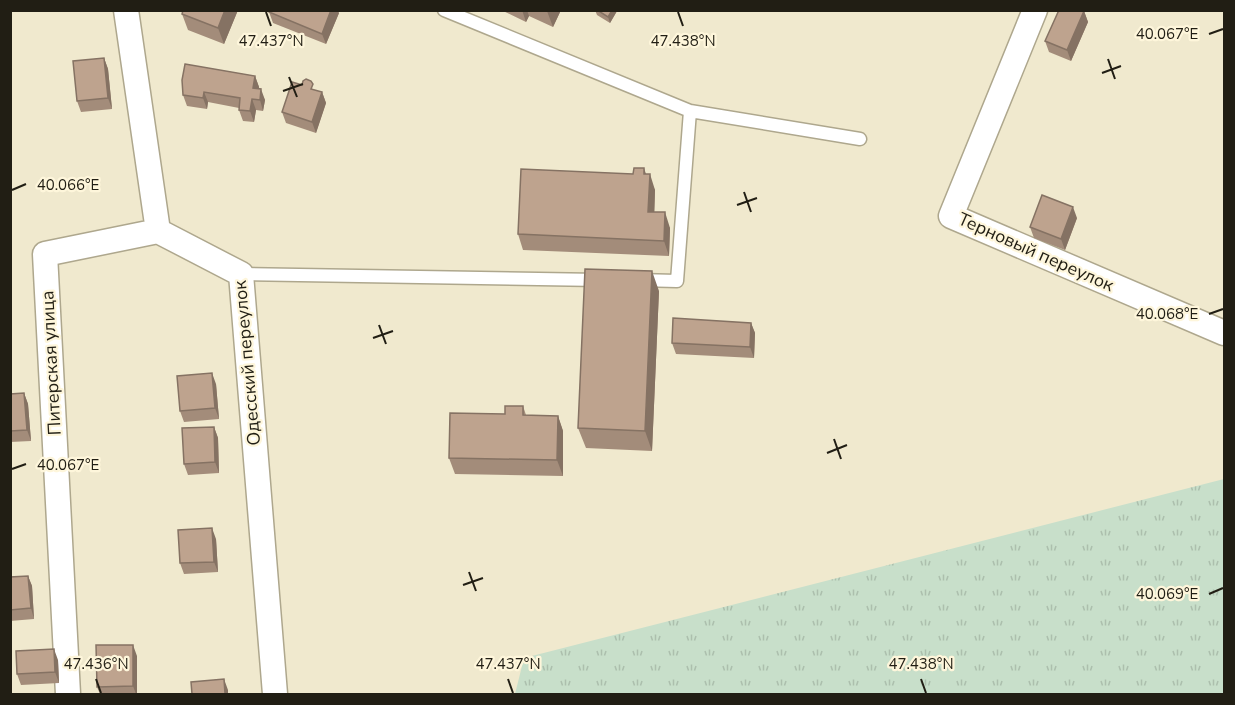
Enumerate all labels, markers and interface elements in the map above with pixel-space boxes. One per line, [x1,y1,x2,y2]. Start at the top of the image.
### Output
text: 40.067°E [1136,24,1198,44]
text: 47.437°N [238,31,304,51]
text: 47.438°N [650,31,716,51]
text: 40.066°E [37,175,99,195]
street label: Терновый переулок [954,207,1118,297]
street label: Одесский переулок [228,279,266,447]
street label: Питерская улица [35,290,67,436]
text: 40.068°E [1136,304,1198,324]
text: 40.067°E [37,455,99,475]
text: 40.069°E [1136,584,1198,604]
text: 47.436°N [63,654,129,674]
text: 47.437°N [475,654,541,674]
text: 47.438°N [888,654,954,674]

